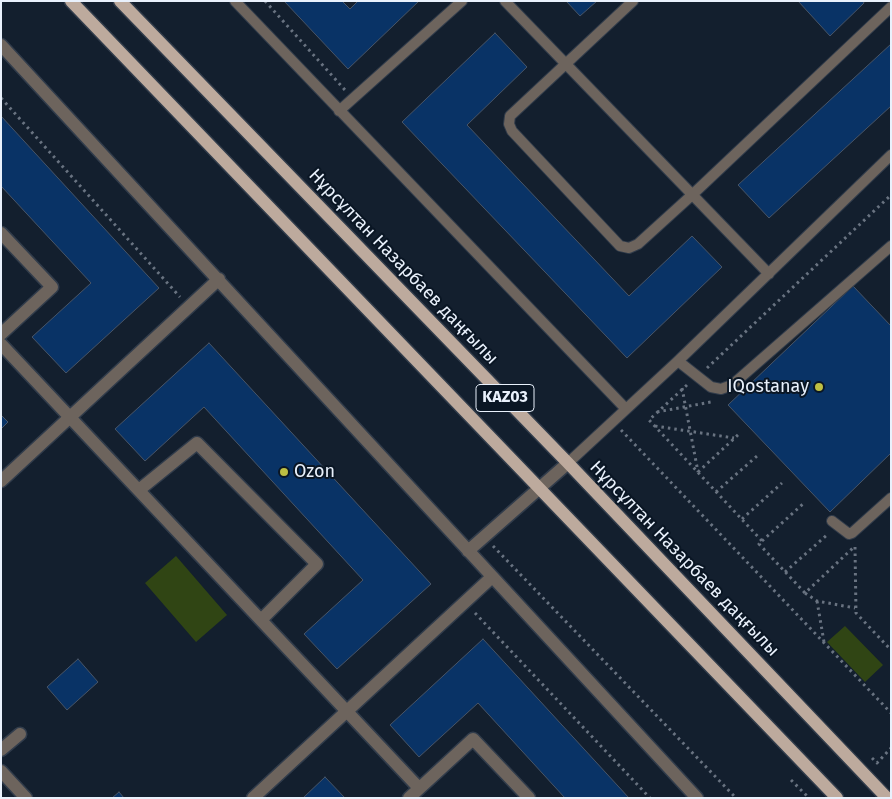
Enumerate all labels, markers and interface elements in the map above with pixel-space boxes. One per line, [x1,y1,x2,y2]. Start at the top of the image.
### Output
street label: Нұрсұлтан Назарбаев даңғылы [304,165,502,369]
place label: IQostanay [727,376,809,398]
marker: IQostanay [813,381,825,393]
road number: KАZ03 [476,384,534,412]
street label: Нұрсұлтан Назарбаев даңғылы [585,457,783,661]
place label: Ozon [294,461,335,483]
marker: Ozon [278,466,290,478]

